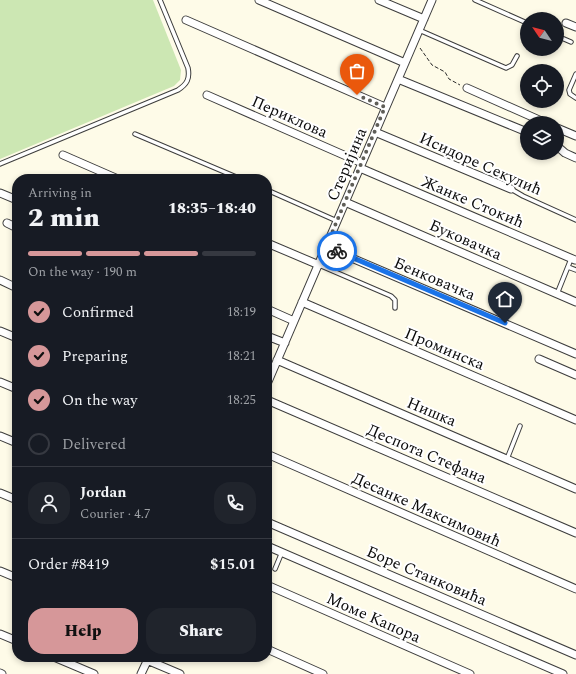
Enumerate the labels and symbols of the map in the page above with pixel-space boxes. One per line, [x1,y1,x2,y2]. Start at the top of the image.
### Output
north arrow [520,12,564,56]
pin [340,54,374,95]
street label: Периклова [248,89,332,144]
street label: Стеријина [321,124,373,205]
street label: Исидоре Секулић [415,126,546,202]
street label: Жанке Стокић [418,170,528,234]
street label: Буковачка [425,213,506,267]
courier [317,231,357,271]
street label: Бенковачка [390,251,479,307]
pin [488,282,522,323]
street label: Проминска [401,321,488,377]
street label: Нишка [403,391,460,433]
street label: Деспота Стефана [363,418,490,490]
street label: Десанке Максимовић [348,466,505,554]
street label: Боре Станковића [363,540,491,612]
street label: Моме Капора [323,586,425,649]

